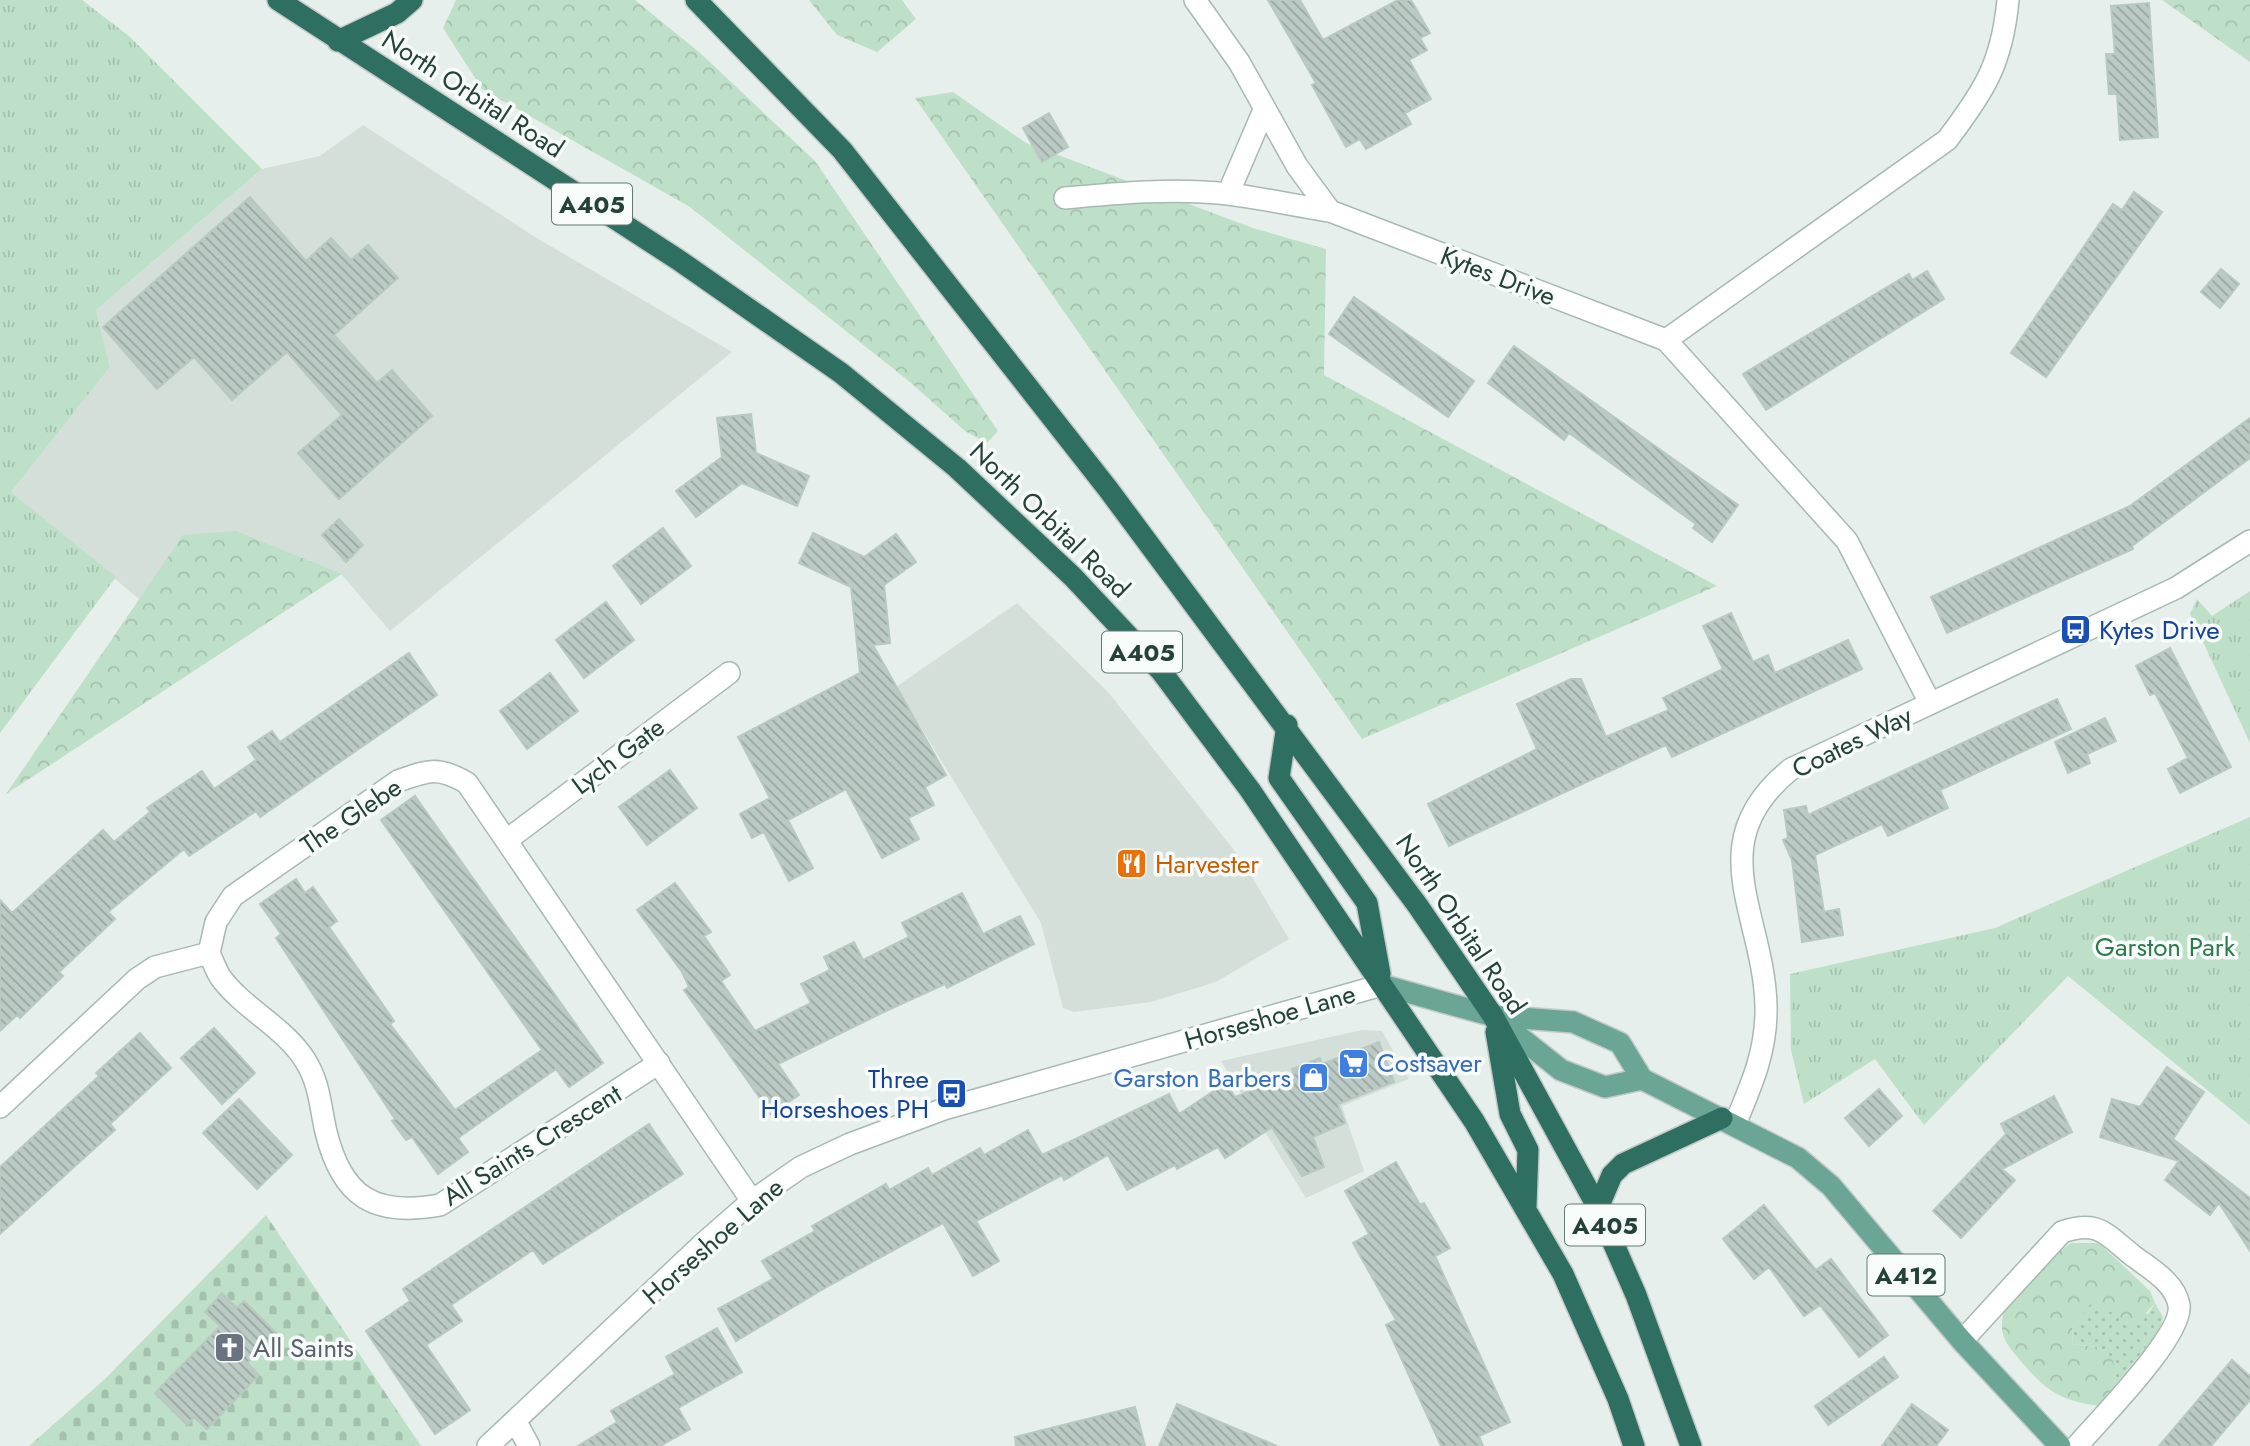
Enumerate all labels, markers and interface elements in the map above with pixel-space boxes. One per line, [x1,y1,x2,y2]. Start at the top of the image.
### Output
street label: North Orbital Road [374,21,572,167]
road number: A405 [552,184,632,224]
street label: Kytes Drive [1435,237,1561,315]
street label: North Orbital Road [961,433,1139,607]
place label: Kytes Drive [2099,611,2220,649]
bus stop icon: Kytes Drive [2059,613,2093,647]
road number: A405 [1102,632,1182,672]
street label: Coates Way [1786,696,1919,787]
street label: Lych Gate [564,708,672,804]
street label: The Glebe [293,768,409,864]
street label: North Orbital Road [1386,826,1536,1022]
place label: Harvester [1155,845,1259,883]
restaurant icon: Harvester [1115,847,1149,881]
park label: Garston Park [2095,928,2236,966]
street label: Horseshoe Lane [1180,974,1360,1060]
place label: Costsaver [1377,1044,1482,1082]
supermarket icon: Costsaver [1337,1046,1371,1080]
place label: Garston Barbers [1114,1059,1291,1097]
place label: Three Horseshoes PH [761,1060,929,1128]
shop icon: Garston Barbers [1297,1061,1331,1095]
street label: All Saints Crescent [435,1074,629,1215]
bus stop icon: Three Horseshoes PH [935,1077,969,1111]
street label: Horseshoe Lane [634,1169,792,1313]
road number: A405 [1565,1204,1645,1246]
road number: A412 [1868,1254,1944,1296]
place label: All Saints [253,1329,354,1367]
church icon: All Saints [213,1331,247,1365]

